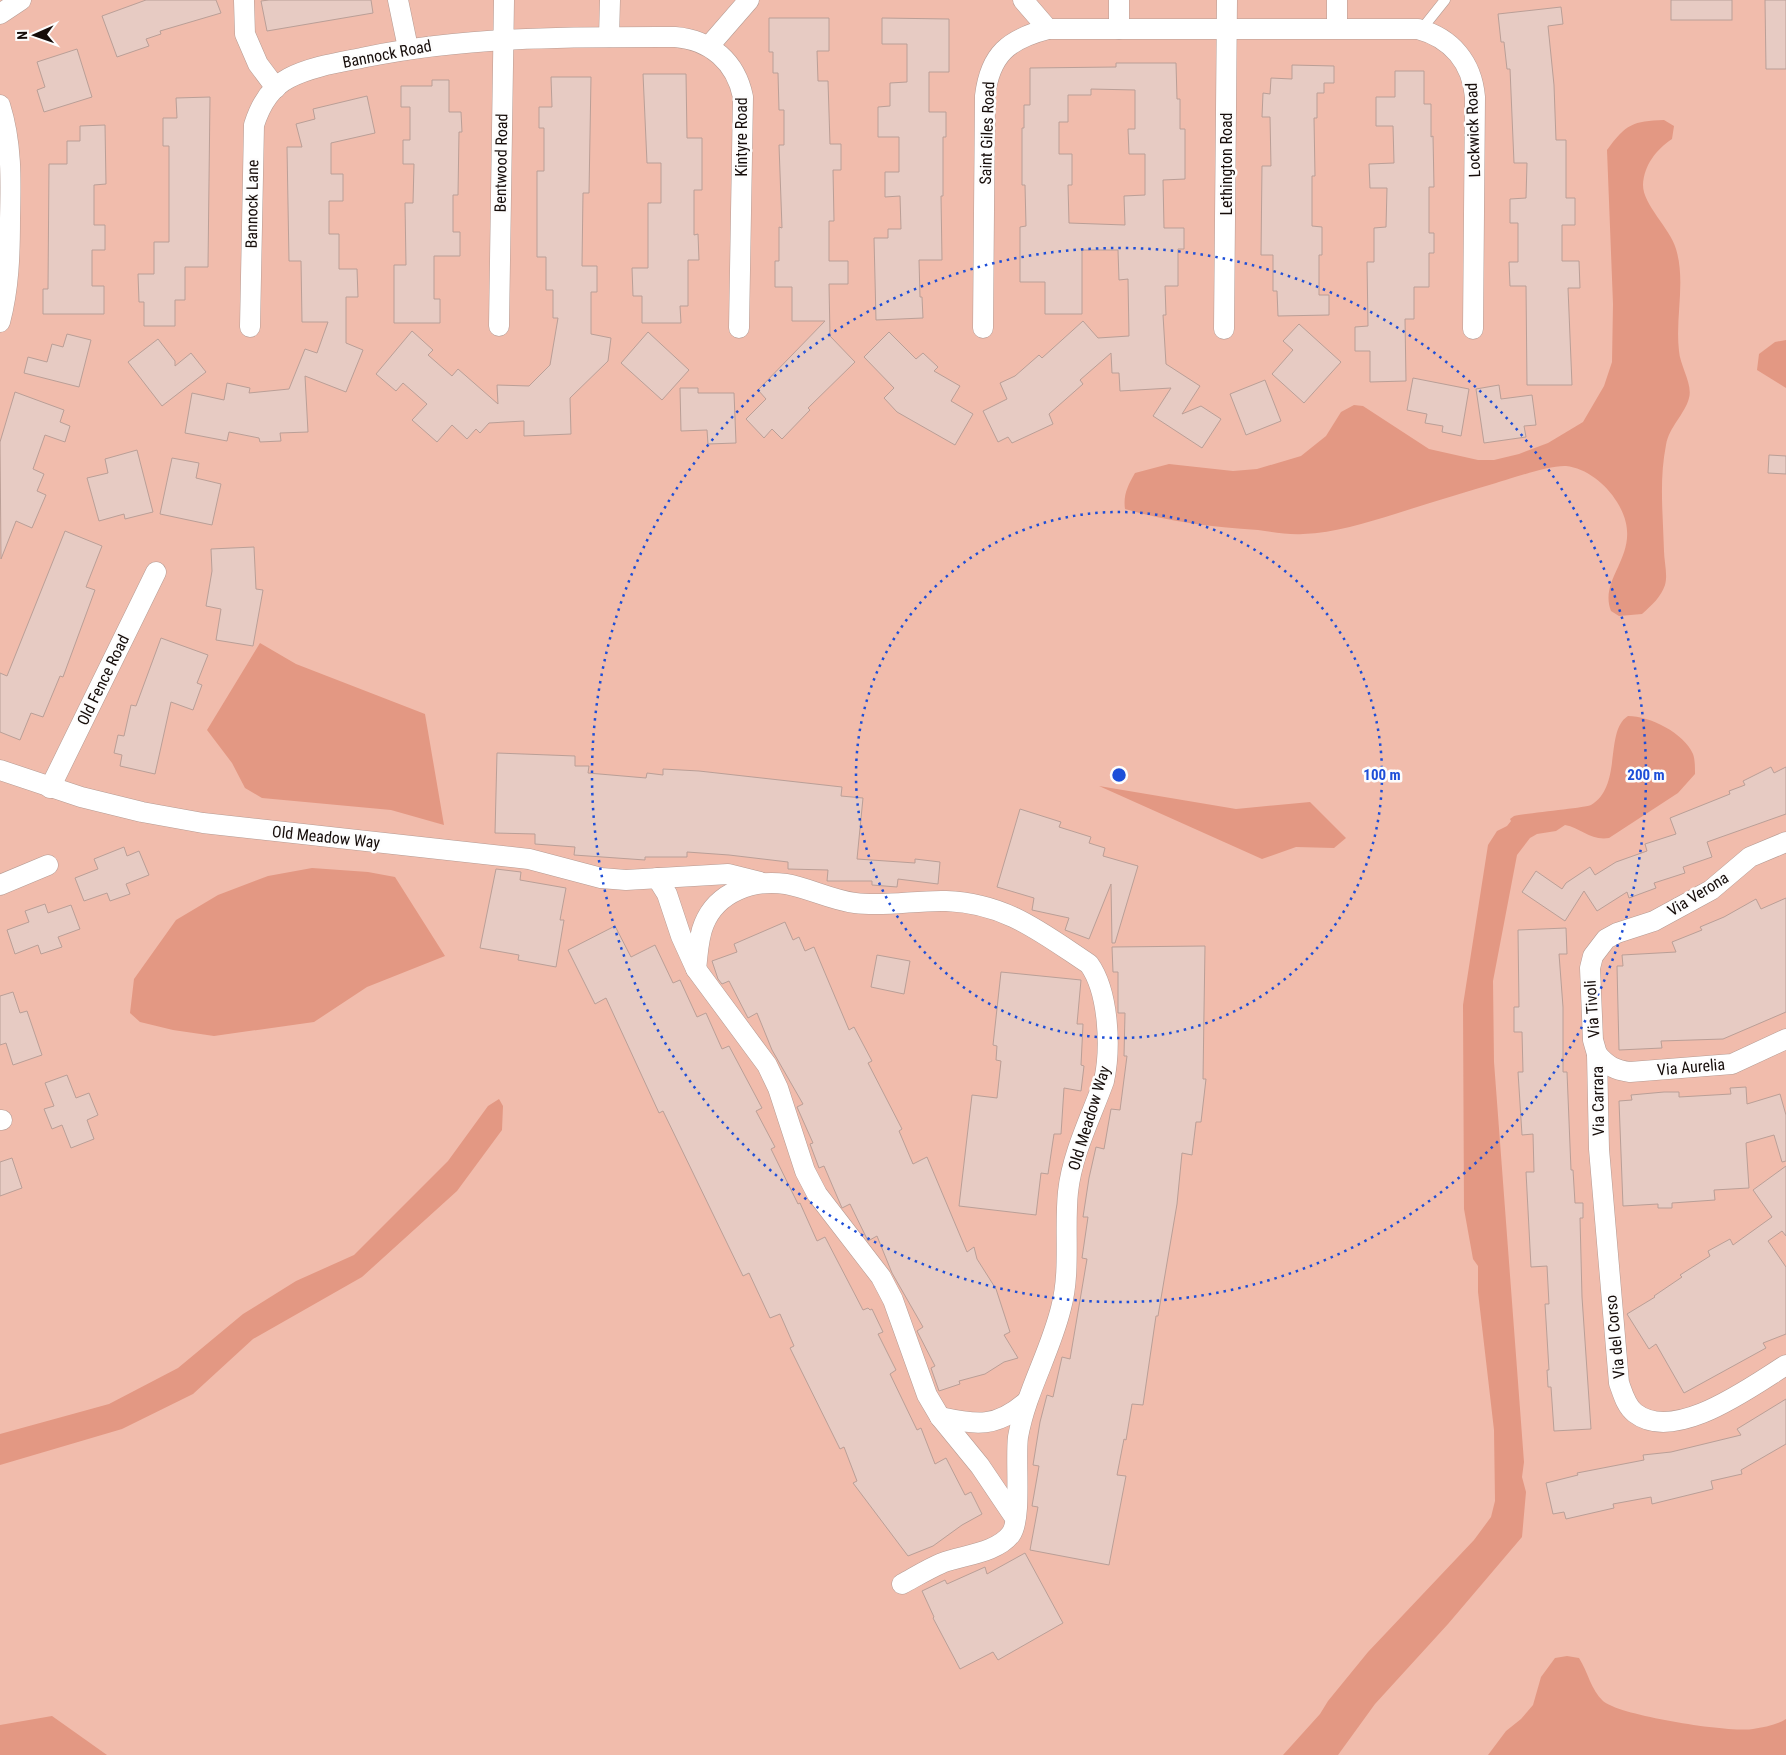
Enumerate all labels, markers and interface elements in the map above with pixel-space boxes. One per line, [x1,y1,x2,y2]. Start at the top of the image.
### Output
north arrow [10,10,60,60]
text: N [14,31,30,40]
street label: Bannock Road [341,36,433,72]
street label: Saint Giles Road [976,81,998,185]
street label: Lockwick Road [1462,82,1484,178]
street label: Kintyre Road [732,97,751,177]
street label: Lethington Road [1217,112,1236,216]
street label: Bentwood Road [491,113,511,213]
street label: Bannock Lane [242,159,262,249]
street label: Old Fence Road [73,632,133,728]
centre of rings [1110,766,1128,784]
text: 100 m [1363,766,1401,784]
text: 200 m [1627,766,1665,784]
street label: Old Meadow Way [271,822,381,852]
street label: Via Verona [1664,868,1732,920]
street label: Via Tivoli [1581,980,1603,1038]
street label: Via Aurelia [1656,1055,1726,1079]
street label: Old Meadow Way [1064,1063,1114,1173]
street label: Via Carrara [1588,1066,1608,1136]
street label: Via del Corso [1601,1294,1629,1380]

